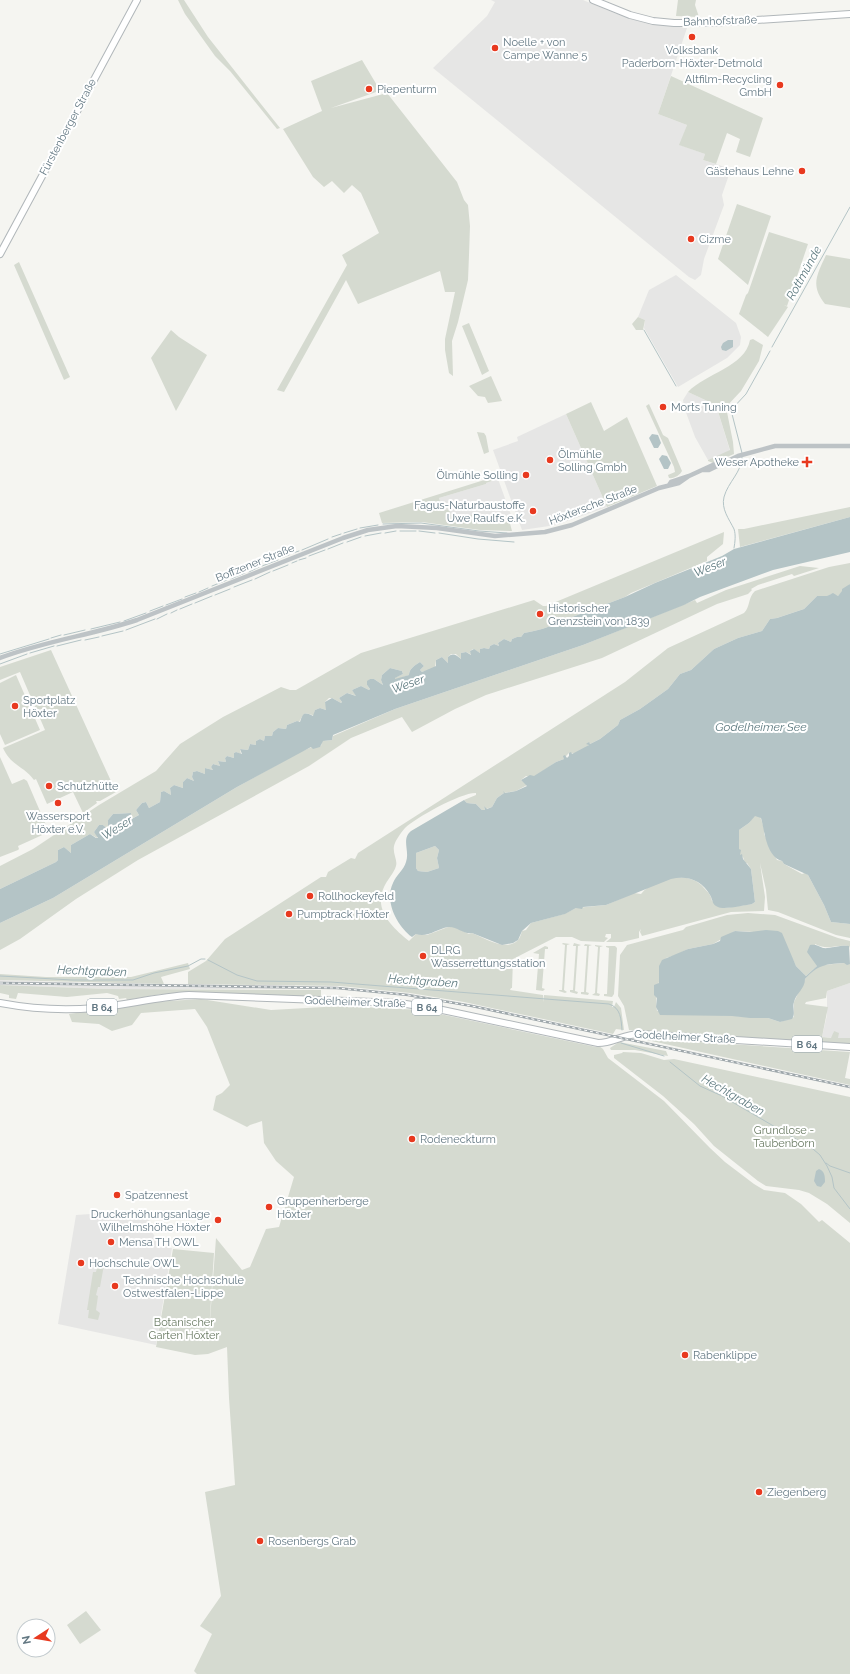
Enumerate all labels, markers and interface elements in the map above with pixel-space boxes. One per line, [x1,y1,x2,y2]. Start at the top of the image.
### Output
street label: Bahnhofstraße [683,13,758,29]
marker: Volksbank Paderborn-Höxter-Detmold [687,32,697,42]
place label: Noelle + von Campe Wanne 5 [503,36,587,62]
marker: Noelle + von Campe Wanne 5 [490,43,500,53]
place label: Volksbank Paderborn-Höxter-Detmold [622,44,762,70]
place label: Altfilm-Recycling GmbH [685,73,772,99]
street label: Fürstenberger Straße [37,76,99,178]
marker: Altfilm-Recycling GmbH [775,80,785,90]
place label: Piepenturm [377,83,437,96]
marker: Piepenturm [364,84,374,94]
place label: Gästehaus Lehne [706,165,795,178]
marker: Gästehaus Lehne [797,166,807,176]
place label: Cizme [699,233,731,246]
marker: Cizme [686,234,696,244]
water label: Rottmünde [783,243,825,302]
place label: Morts Tuning [671,401,737,414]
marker: Morts Tuning [658,402,668,412]
place label: Ölmühle Solling Gmbh [558,448,627,474]
marker: Ölmühle Solling Gmbh [545,455,555,465]
place label: Weser Apotheke [715,456,800,469]
marker: Weser Apotheke [802,457,812,467]
place label: Ölmühle Solling [437,469,518,482]
marker: Ölmühle Solling [521,470,531,480]
street label: Höxtersche Straße [547,482,639,528]
place label: Fagus-Naturbaustoffe Uwe Raulfs e.K. [414,499,526,525]
marker: Fagus-Naturbaustoffe Uwe Raulfs e.K. [528,506,538,516]
street label: Boffzener Straße [214,541,297,585]
water label: Weser [692,554,729,580]
place label: Historischer Grenzstein von 1839 [548,602,650,628]
marker: Historischer Grenzstein von 1839 [535,609,545,619]
water label: Weser [390,671,427,696]
place label: Sportplatz Höxter [23,694,76,720]
marker: Sportplatz Höxter [10,701,20,711]
water label: Godelheimer See [715,720,807,734]
place label: Schutzhütte [57,780,119,793]
marker: Schutzhütte [44,781,54,791]
marker: Wassersport Höxter e.V. [53,798,63,808]
place label: Wassersport Höxter e.V. [26,810,90,836]
water label: Weser [99,813,136,843]
place label: Rollhockeyfeld [318,890,394,903]
marker: Rollhockeyfeld [305,891,315,901]
place label: Pumptrack Höxter [297,908,389,921]
marker: Pumptrack Höxter [284,909,294,919]
place label: DLRG Wasserrettungsstation [431,944,545,970]
marker: DLRG Wasserrettungsstation [418,951,428,961]
water label: Hechtgraben [57,963,128,979]
water label: Hechtgraben [388,972,459,990]
street label: Godelheimer Straße [304,994,407,1010]
road number: B 64 [87,999,117,1015]
road number: B 64 [412,999,442,1015]
street label: Godelheimer Straße [634,1028,737,1046]
road number: B 64 [792,1036,822,1052]
water label: Hechtgraben [699,1071,767,1119]
park label: Grundlose - Taubenborn [753,1124,815,1150]
place label: Rodeneckturm [420,1133,496,1146]
marker: Rodeneckturm [407,1134,417,1144]
place label: Spatzennest [125,1189,188,1202]
marker: Spatzennest [112,1190,122,1200]
place label: Gruppenherberge Höxter [277,1195,369,1221]
marker: Gruppenherberge Höxter [264,1202,274,1212]
place label: Druckerhöhungsanlage Wilhelmshöhe Höxter [91,1208,211,1234]
marker: Druckerhöhungsanlage Wilhelmshöhe Höxter [213,1215,223,1225]
place label: Mensa TH OWL [119,1236,199,1249]
marker: Mensa TH OWL [106,1237,116,1247]
place label: Hochschule OWL [89,1257,179,1270]
marker: Hochschule OWL [76,1258,86,1268]
place label: Technische Hochschule Ostwestfalen-Lippe [123,1274,245,1300]
marker: Technische Hochschule Ostwestfalen-Lippe [110,1281,120,1291]
park label: Botanischer Garten Höxter [149,1316,220,1342]
place label: Rabenklippe [693,1349,758,1362]
marker: Rabenklippe [680,1350,690,1360]
place label: Ziegenberg [767,1486,826,1499]
marker: Ziegenberg [754,1487,764,1497]
place label: Rosenbergs Grab [268,1535,356,1548]
marker: Rosenbergs Grab [255,1536,265,1546]
north arrow [16,1618,56,1658]
text: N [19,1635,34,1645]

